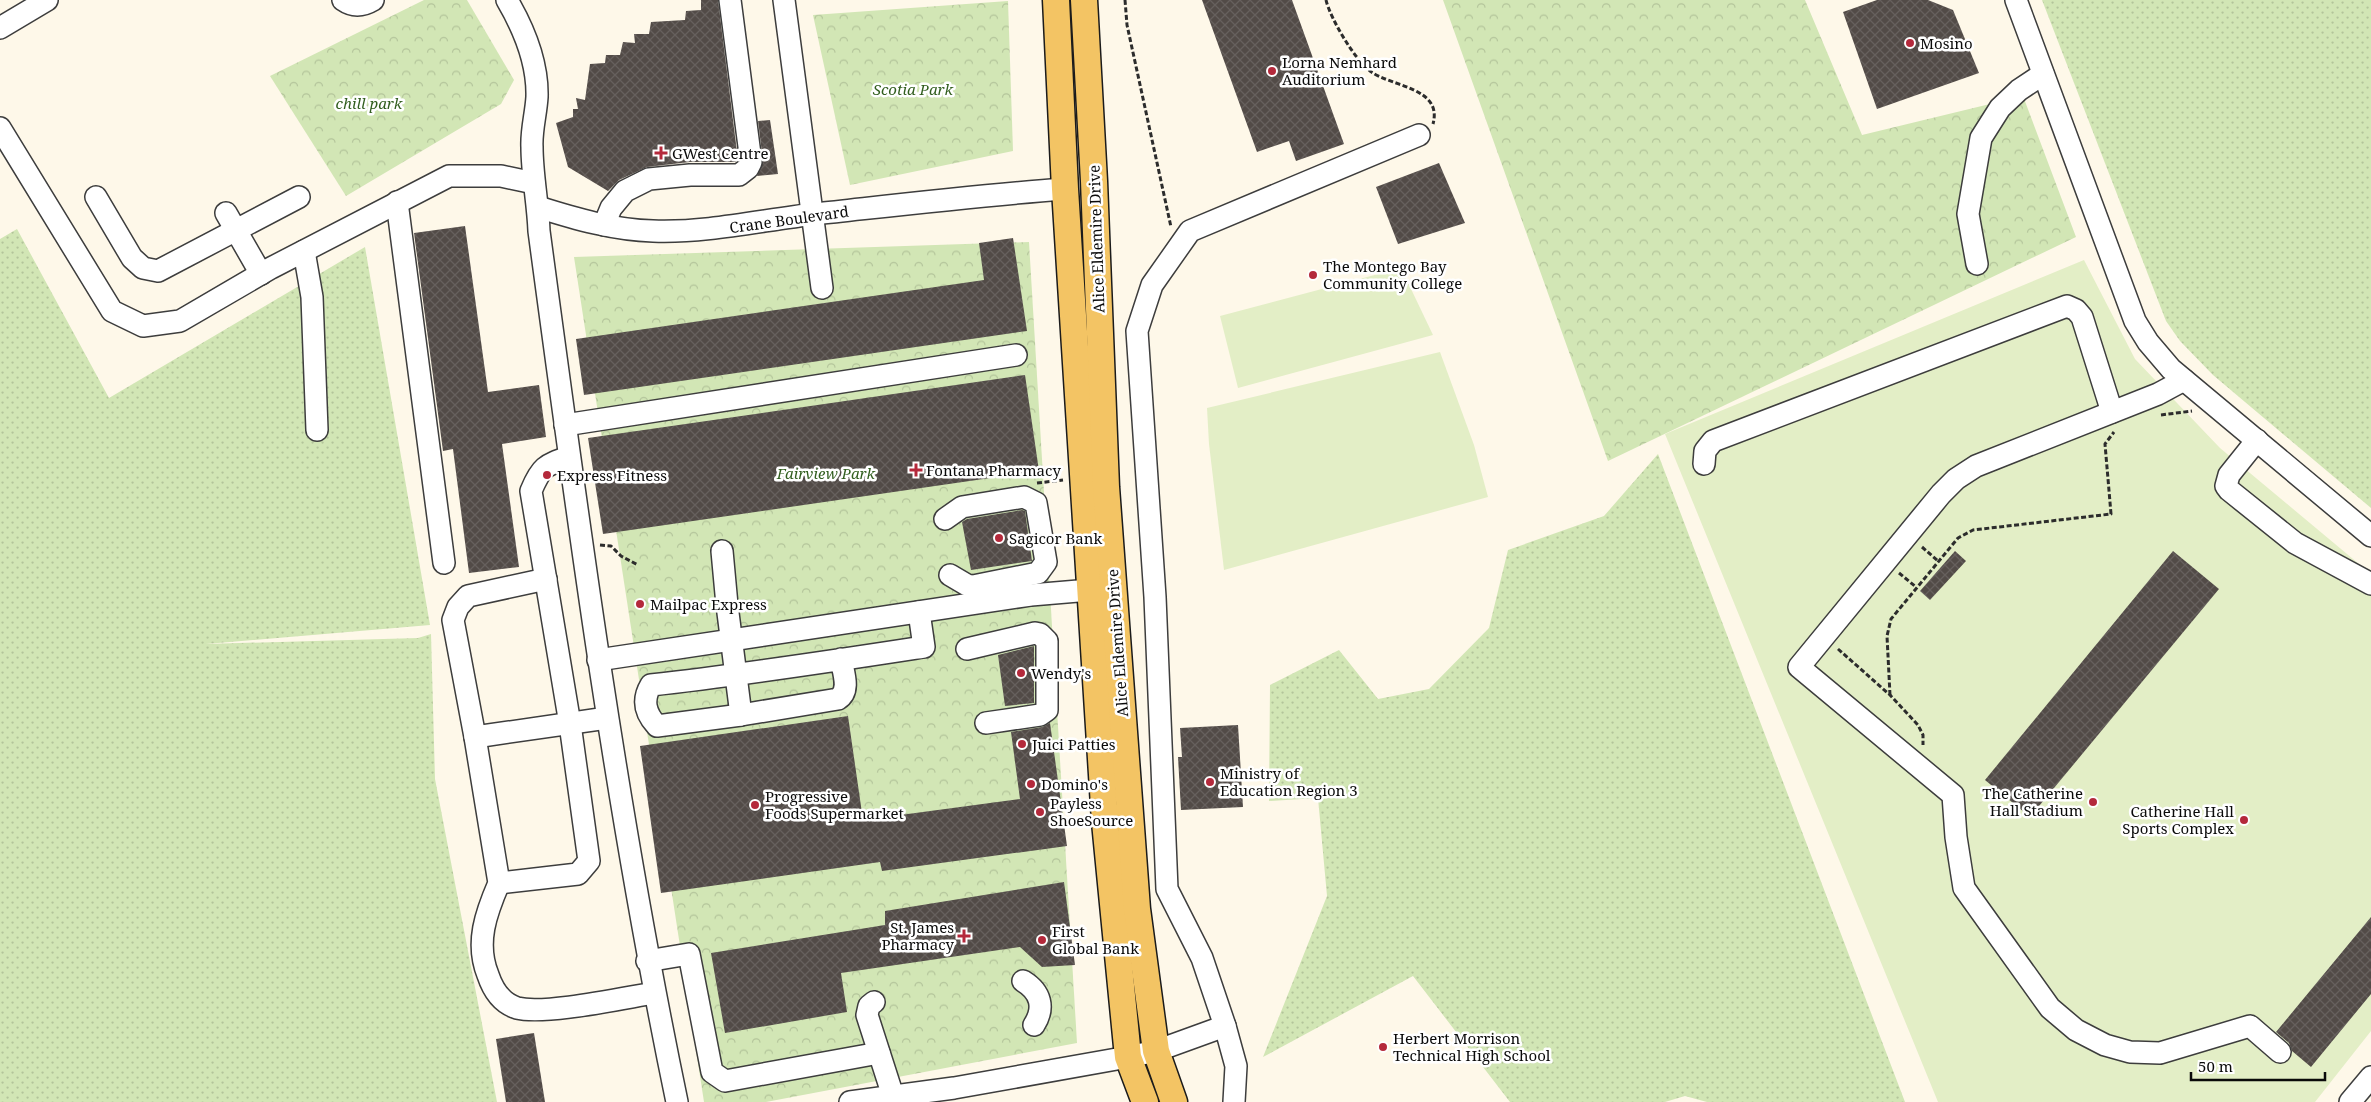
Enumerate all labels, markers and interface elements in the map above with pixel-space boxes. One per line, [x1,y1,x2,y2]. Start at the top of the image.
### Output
place label: Mosino [1920,33,1973,53]
marker: Mosino [1904,37,1916,49]
place label: Lorna Nemhard Auditorium [1282,52,1397,89]
marker: Lorna Nemhard Auditorium [1266,65,1278,77]
park label: Scotia Park [873,79,954,99]
park label: chill park [336,93,403,113]
place label: GWest Centre [672,143,768,163]
marker: GWest Centre [654,146,668,160]
street label: Alice Eldemire Drive [1083,165,1109,313]
street label: Crane Boulevard [728,201,850,237]
place label: The Montego Bay Community College [1323,256,1462,293]
marker: The Montego Bay Community College [1307,269,1319,281]
place label: Fontana Pharmacy [926,460,1061,480]
park label: Fairview Park [776,463,876,483]
marker: Fontana Pharmacy [910,464,922,476]
place label: Express Fitness [557,465,667,485]
marker: Express Fitness [541,469,553,481]
place label: Sagicor Bank [1009,528,1102,548]
marker: Sagicor Bank [993,532,1005,544]
street label: Alice Eldemire Drive [1102,568,1132,718]
place label: Mailpac Express [650,594,767,614]
marker: Mailpac Express [634,598,646,610]
place label: Wendy's [1031,663,1091,683]
marker: Wendy's [1015,667,1027,679]
place label: Juici Patties [1031,734,1116,754]
marker: Juici Patties [1016,738,1028,750]
place label: Ministry of Education Region 3 [1220,763,1358,800]
place label: Domino's [1041,774,1108,794]
marker: Ministry of Education Region 3 [1204,776,1216,788]
marker: Domino's [1025,778,1037,790]
place label: The Catherine Hall Stadium [1982,783,2083,820]
place label: Progressive Foods Supermarket [765,786,904,823]
place label: Payless ShoeSource [1050,793,1133,830]
marker: The Catherine Hall Stadium [2087,796,2099,808]
marker: Progressive Foods Supermarket [749,799,761,811]
place label: Catherine Hall Sports Complex [2122,801,2234,838]
marker: Payless ShoeSource [1034,806,1046,818]
marker: Catherine Hall Sports Complex [2238,814,2250,826]
place label: St. James Pharmacy [881,917,955,954]
place label: First Global Bank [1052,921,1139,958]
marker: St. James Pharmacy [958,930,970,942]
marker: First Global Bank [1036,934,1048,946]
place label: Herbert Morrison Technical High School [1393,1028,1551,1065]
marker: Herbert Morrison Technical High School [1377,1041,1389,1053]
scale bar [2191,1050,2325,1082]
text: 50 m [2198,1056,2233,1076]

